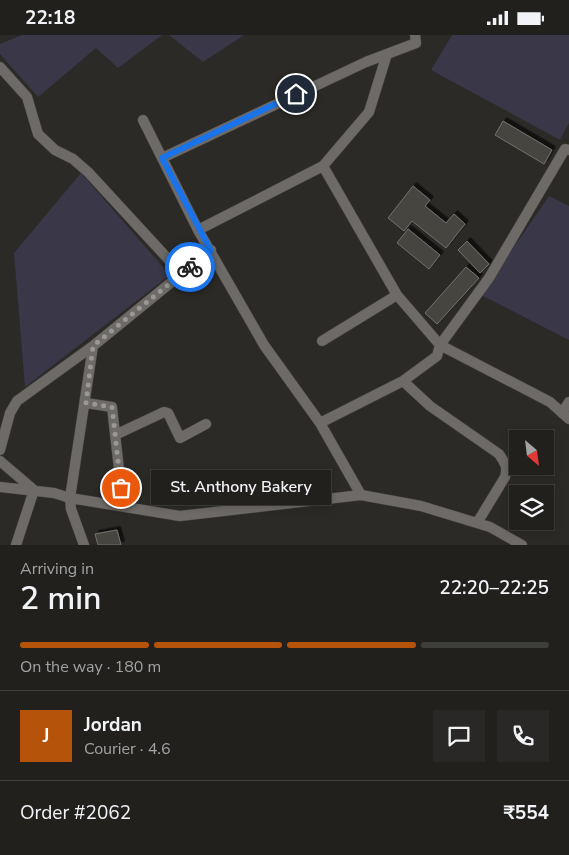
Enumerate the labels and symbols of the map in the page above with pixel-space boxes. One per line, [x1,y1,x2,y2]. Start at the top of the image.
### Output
pin [275,73,317,115]
courier [165,242,215,292]
north arrow [509,430,554,475]
pin [100,467,142,509]
callout: St. Anthony Bakery [151,471,331,505]

